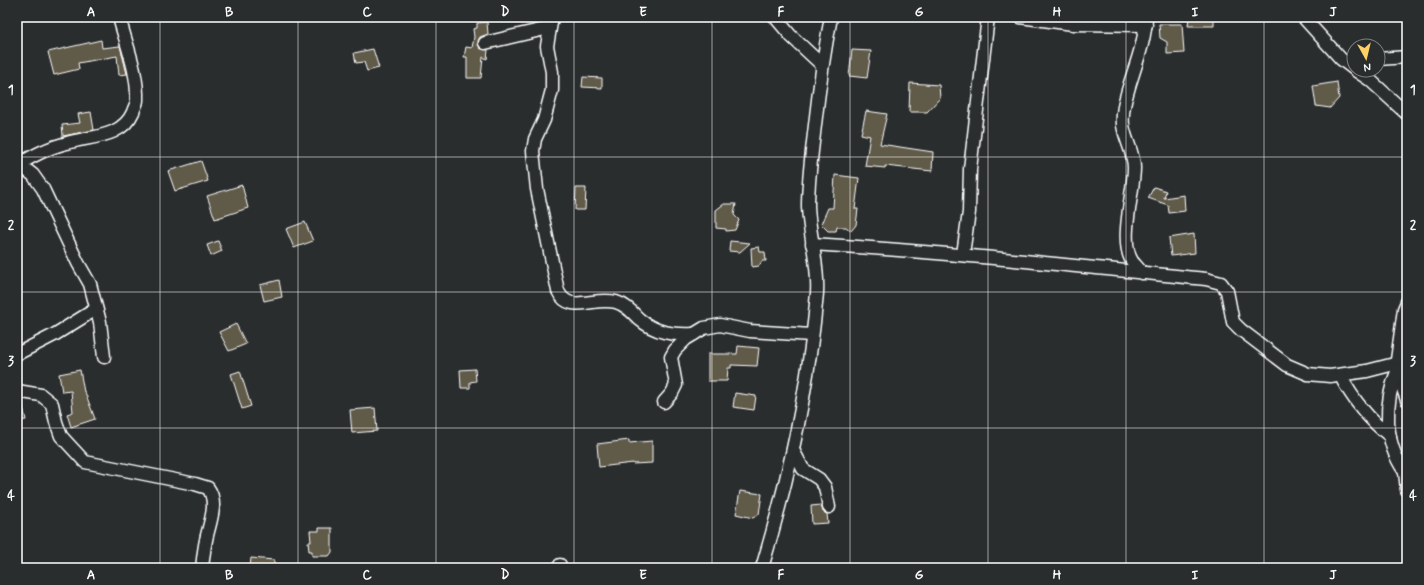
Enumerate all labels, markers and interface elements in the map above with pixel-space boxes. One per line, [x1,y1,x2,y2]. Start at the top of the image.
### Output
text: A [87,4,95,21]
text: B [225,4,234,21]
text: C [362,4,372,21]
text: D [501,4,510,21]
text: E [639,4,647,21]
text: F [778,4,785,21]
text: G [915,4,924,21]
text: H [1053,4,1062,21]
text: I [1192,4,1199,21]
text: J [1329,4,1337,21]
north arrow [1346,38,1386,78]
text: N [1363,59,1372,74]
text: 1 [8,82,14,99]
text: 1 [1410,82,1416,99]
text: 2 [8,217,15,234]
text: 2 [1410,217,1417,234]
text: 3 [8,353,14,370]
text: 3 [1410,353,1416,370]
text: 4 [7,488,15,505]
text: 4 [1409,488,1417,505]
text: A [87,567,95,584]
text: B [225,567,234,584]
text: C [362,567,372,584]
text: D [501,567,510,584]
text: E [639,567,647,584]
text: F [778,567,785,584]
text: G [915,567,924,584]
text: H [1053,567,1062,584]
text: I [1192,567,1199,584]
text: J [1329,567,1337,584]

